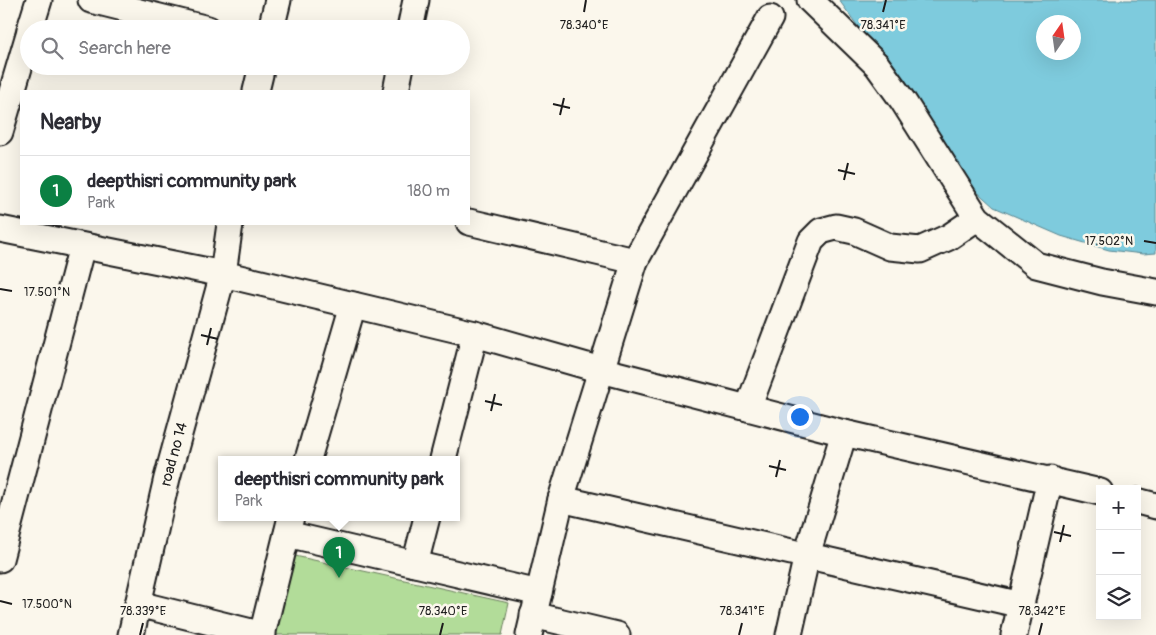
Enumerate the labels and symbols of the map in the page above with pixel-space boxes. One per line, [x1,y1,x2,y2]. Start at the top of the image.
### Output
north arrow [1036,15,1081,60]
text: 78.340°E [560,18,608,33]
text: 78.341°E [861,18,905,33]
text: 17.502°N [1085,234,1133,249]
text: 17.501°N [24,285,70,300]
your location [787,404,813,430]
street label: road no 14 [156,420,192,488]
pin: 1 [323,537,355,578]
text: 17.500°N [22,597,72,612]
text: 78.339°E [120,604,166,619]
text: 78.340°E [419,604,467,619]
text: 78.341°E [720,604,764,619]
text: 78.342°E [1019,604,1065,619]

